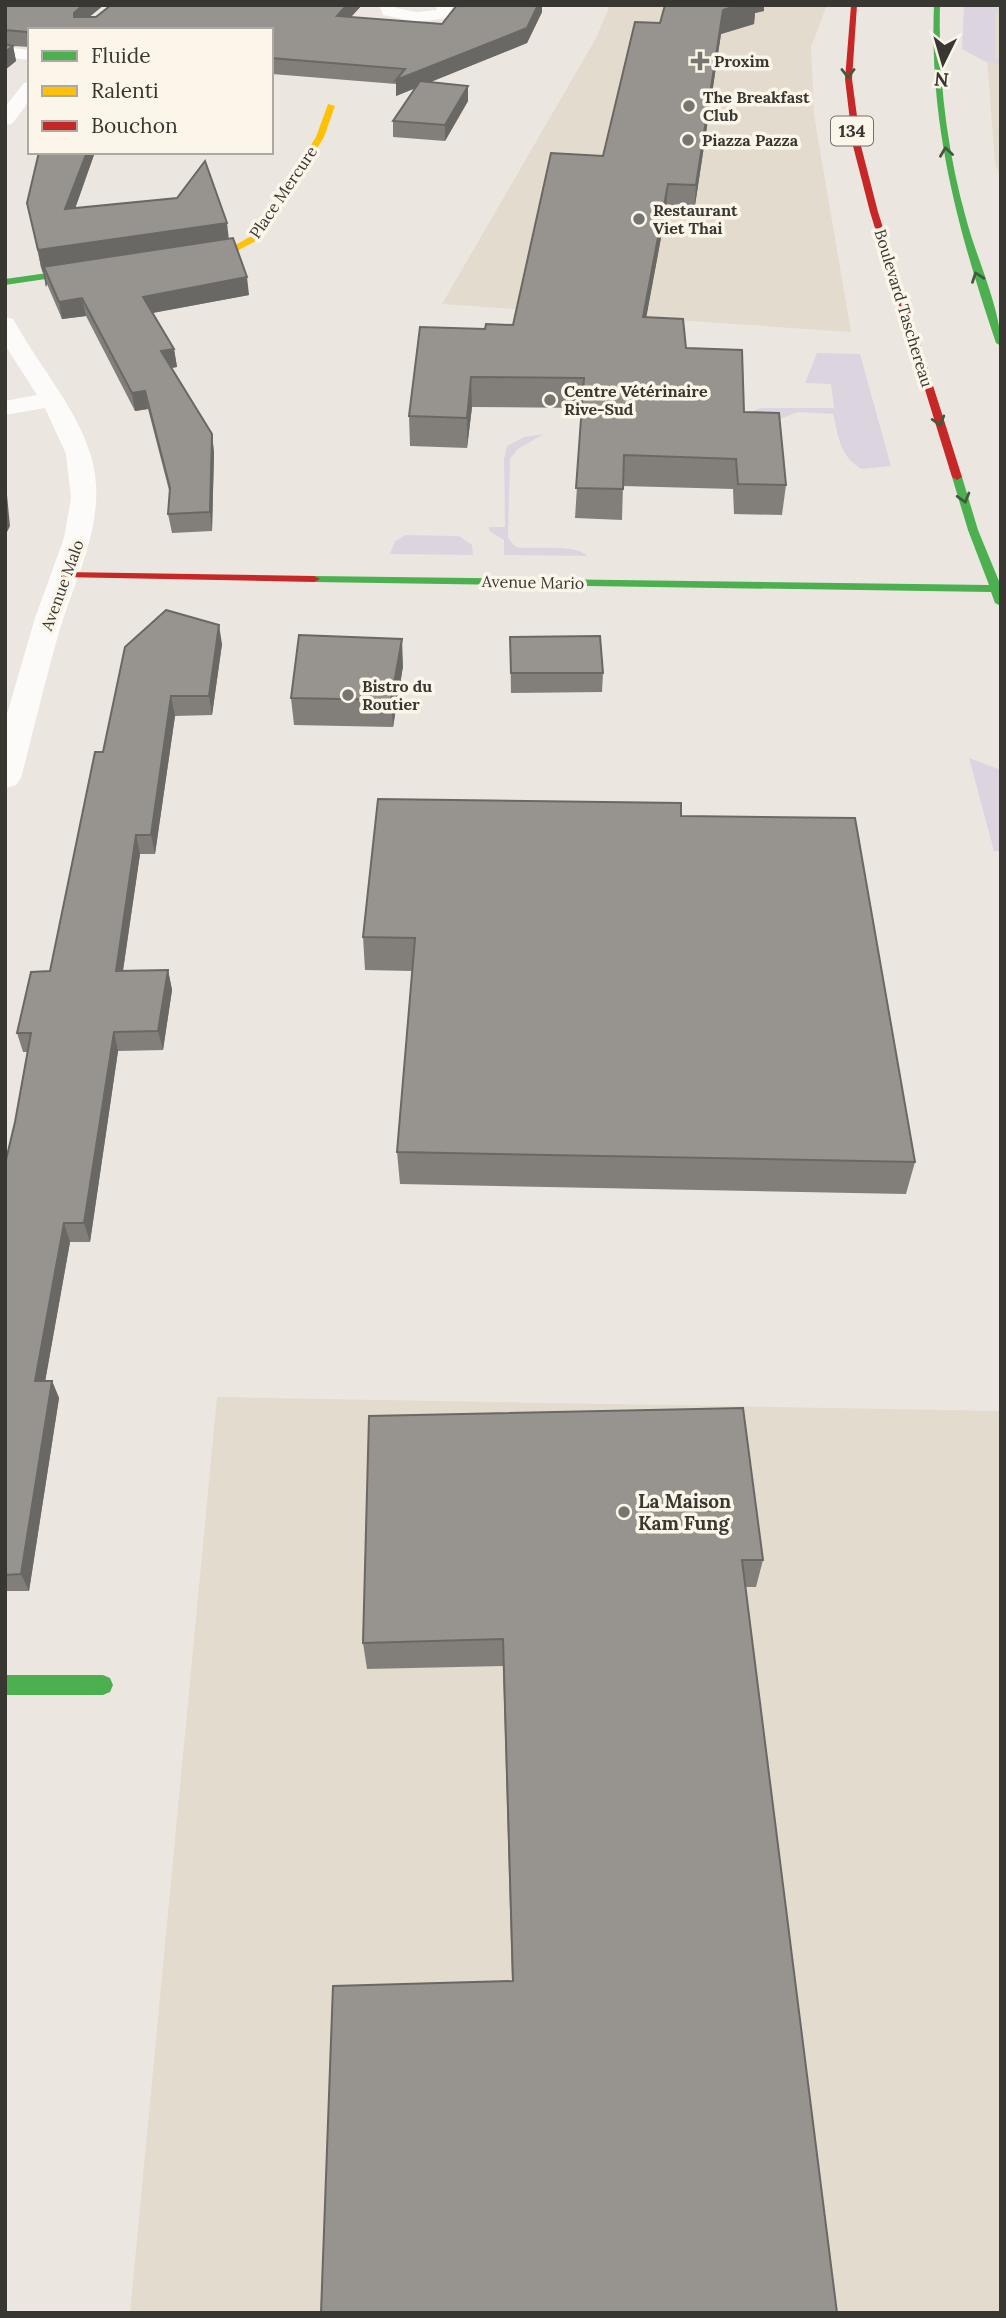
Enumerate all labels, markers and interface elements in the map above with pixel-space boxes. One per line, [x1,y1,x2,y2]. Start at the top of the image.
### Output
legend [28,28,273,154]
north arrow [908,28,978,98]
text: Fluide [91,42,151,69]
place label: Proxim [714,51,770,71]
marker: Proxim [692,53,708,69]
text: N [933,67,950,93]
one-way arrow [841,68,856,79]
text: Ralenti [91,77,159,104]
place label: The Breakfast Club [703,87,810,125]
marker: The Breakfast Club [681,98,697,114]
text: Bouchon [91,112,178,139]
road number: 134 [831,116,873,146]
place label: Piazza Pazza [702,130,799,150]
marker: Piazza Pazza [680,132,696,148]
street label: Place Mercure [245,142,321,242]
one-way arrow [939,146,954,158]
place label: Restaurant Viet Thai [653,200,738,238]
marker: Restaurant Viet Thai [631,211,647,227]
street label: Boulevard Taschereau [870,227,938,390]
one-way arrow [971,271,985,283]
place label: Centre Vétérinaire Rive-Sud [564,381,708,419]
marker: Centre Vétérinaire Rive-Sud [542,392,558,408]
one-way arrow [931,414,946,426]
one-way arrow [955,492,970,504]
street label: Avenue Malo [36,537,88,634]
street label: Avenue Mario [481,571,584,593]
place label: Bistro du Routier [362,676,432,714]
marker: Bistro du Routier [340,687,356,703]
place label: La Maison Kam Fung [638,1489,731,1535]
marker: La Maison Kam Fung [616,1504,632,1520]

